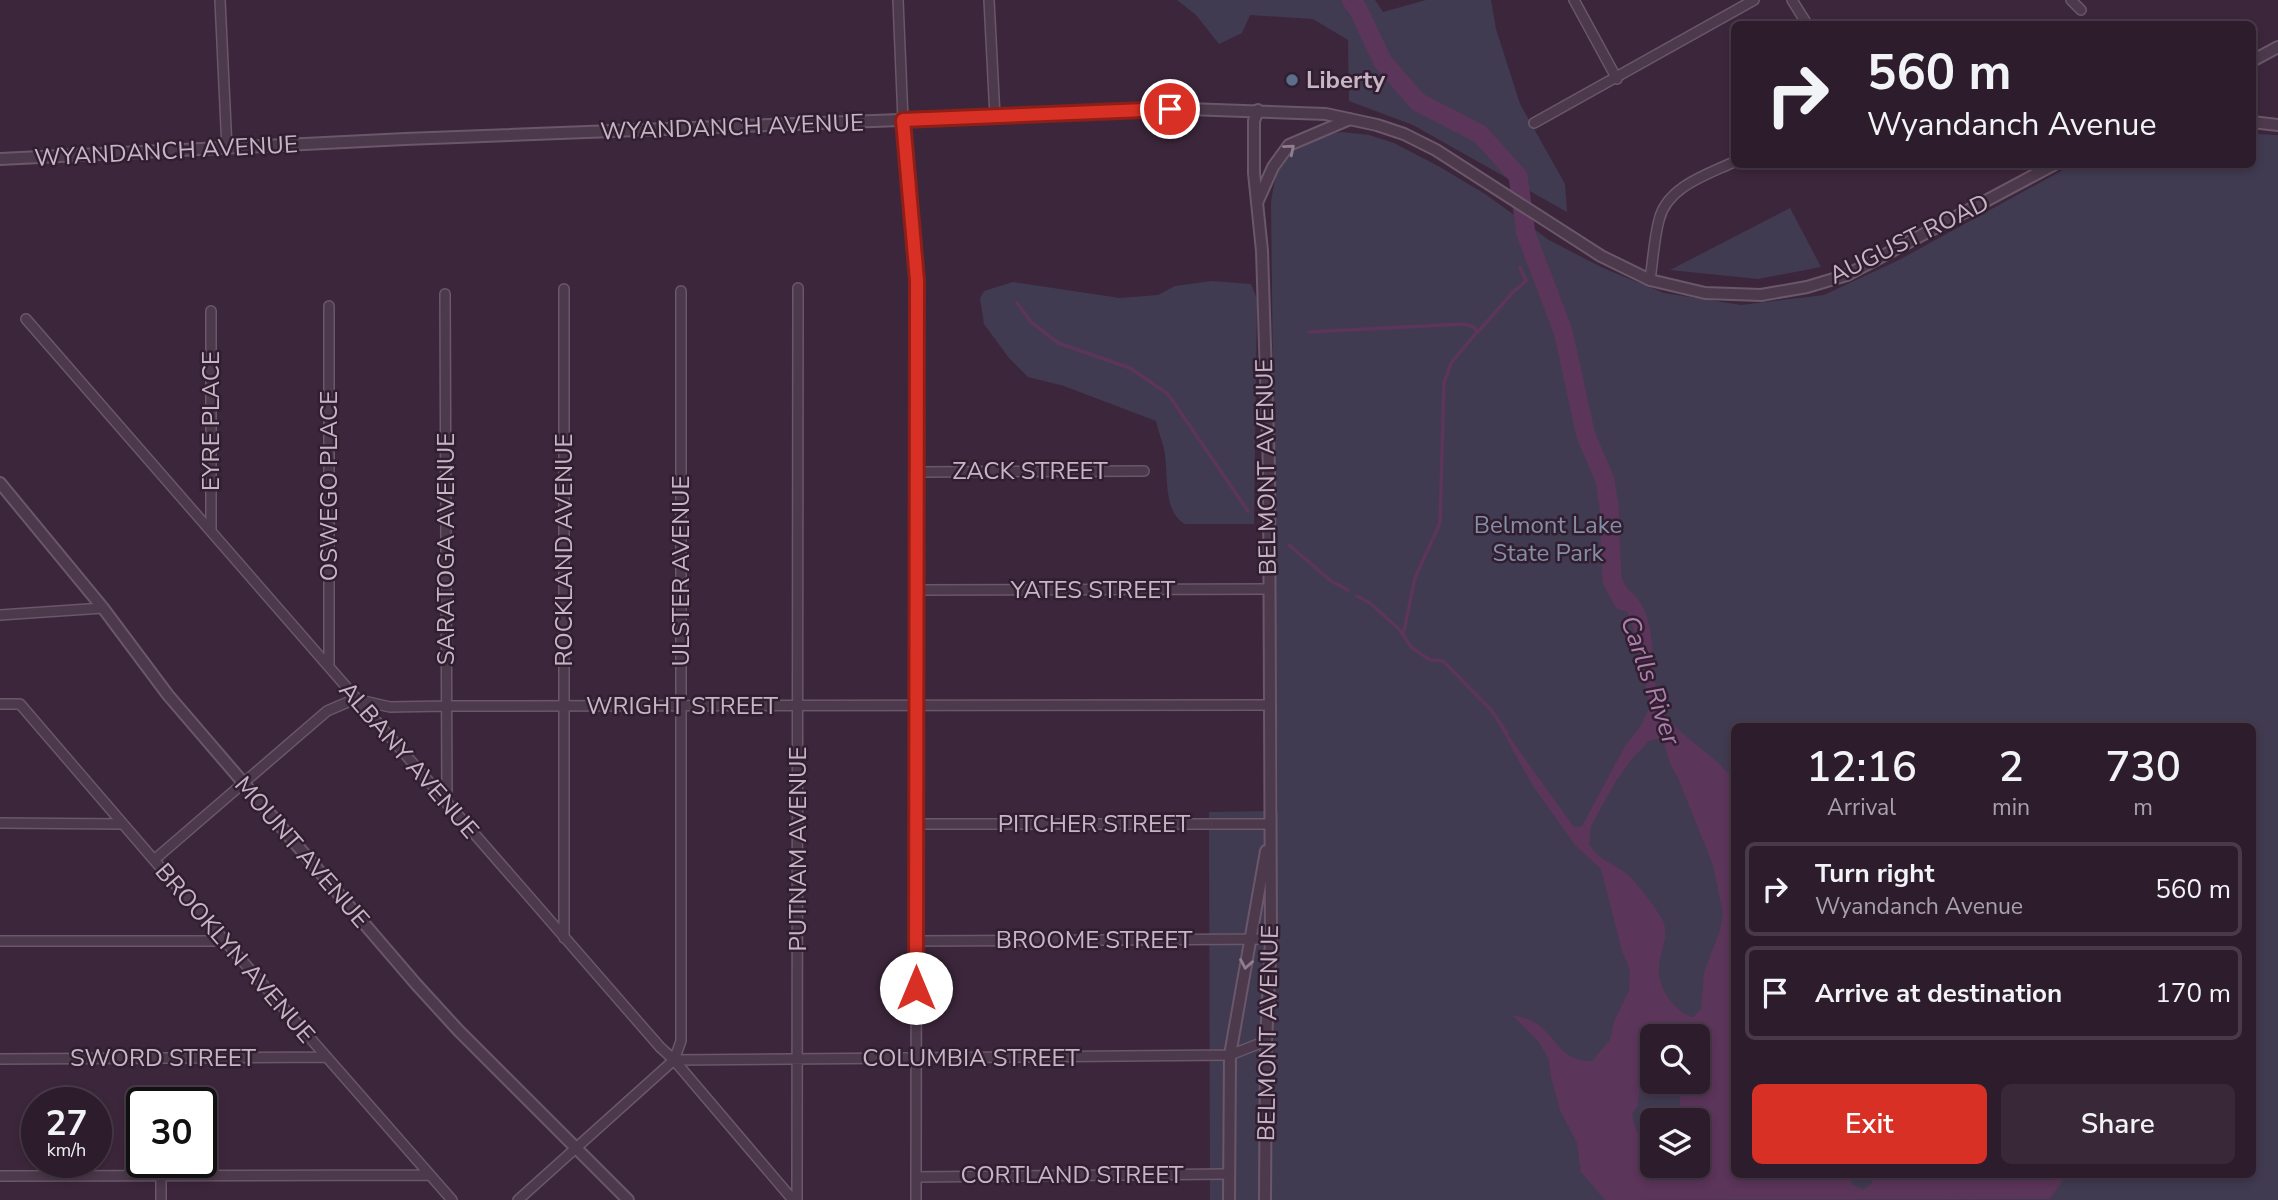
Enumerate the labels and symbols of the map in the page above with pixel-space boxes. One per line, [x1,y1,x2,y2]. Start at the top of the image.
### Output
place label: Liberty [1306,64,1386,96]
marker: Liberty [1284,72,1300,88]
pin [1140,79,1200,139]
street label: WYANDANCH AVENUE [600,106,864,148]
street label: WYANDANCH AVENUE [33,128,299,174]
one-way arrow [1282,144,1295,157]
street label: AUGUST ROAD [1824,186,1994,292]
street label: EYRE PLACE [195,351,227,491]
street label: BELMONT AVENUE [1248,358,1284,576]
street label: OSWEGO PLACE [313,391,345,581]
street label: SARATOGA AVENUE [430,433,462,665]
street label: ROCKLAND AVENUE [548,433,580,667]
street label: ZACK STREET [952,455,1108,487]
street label: ULSTER AVENUE [665,475,697,667]
park label: Belmont Lake State Park [1474,509,1622,569]
street label: YATES STREET [1010,574,1176,606]
water label: Carlls River [1612,611,1689,750]
street label: ALBANY AVENUE [332,675,486,845]
street label: WRIGHT STREET [586,690,779,722]
street label: PUTNAM AVENUE [782,747,814,952]
street label: MOUNT AVENUE [227,770,377,934]
street label: PITCHER STREET [998,808,1191,840]
street label: BROOKLYN AVENUE [148,856,322,1050]
street label: BROOME STREET [996,924,1193,956]
street label: BELMONT AVENUE [1250,924,1286,1142]
position arrow [879,951,953,1025]
one-way arrow [1239,958,1254,970]
street label: SWORD STREET [70,1042,257,1074]
street label: COLUMBIA STREET [862,1042,1080,1074]
speed limit sign: 30 [126,1087,217,1178]
street label: CORTLAND STREET [961,1159,1184,1191]

